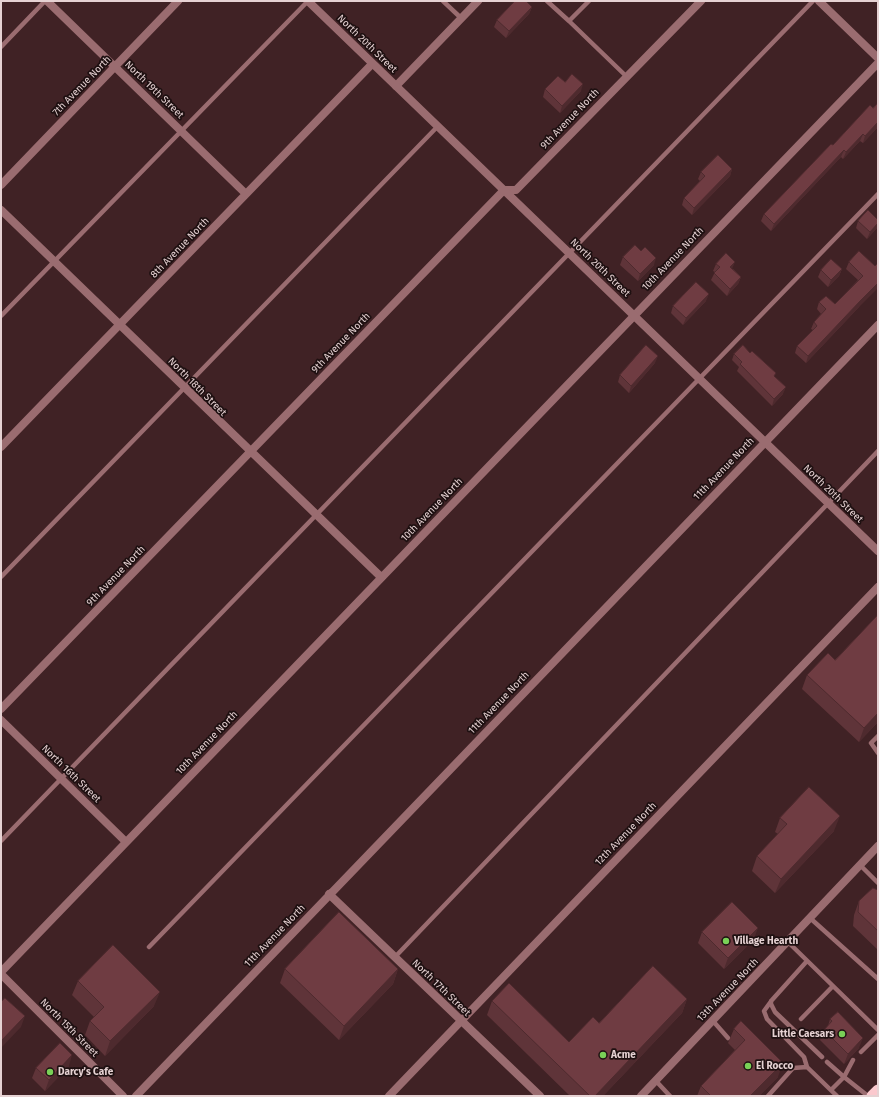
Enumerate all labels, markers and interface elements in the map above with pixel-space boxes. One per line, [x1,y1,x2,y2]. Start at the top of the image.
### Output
street label: North 20th Street [335,12,399,76]
street label: 7th Avenue North [50,54,114,118]
street label: North 19th Street [122,59,186,121]
street label: 9th Avenue North [538,86,602,152]
street label: 8th Avenue North [148,215,212,281]
street label: 10th Avenue North [640,225,706,293]
street label: North 20th Street [568,236,632,300]
street label: 9th Avenue North [309,310,373,376]
street label: North 18th Street [165,355,229,419]
street label: 11th Avenue North [691,435,757,503]
street label: North 20th Street [801,462,865,526]
street label: 10th Avenue North [399,476,465,544]
street label: 9th Avenue North [84,543,148,609]
street label: 11th Avenue North [466,669,532,737]
street label: 10th Avenue North [174,709,240,777]
street label: North 16th Street [39,743,103,805]
street label: 12th Avenue North [593,800,659,868]
street label: 11th Avenue North [242,902,308,970]
place label: Village Hearth [734,935,798,947]
marker: Village Hearth [721,936,731,946]
street label: 13th Avenue North [695,956,761,1024]
street label: North 17th Street [409,957,473,1019]
street label: North 15th Street [37,996,101,1060]
place label: Little Caesars [772,1028,834,1040]
marker: Little Caesars [837,1029,847,1039]
place label: Acme [611,1049,636,1061]
marker: Acme [598,1050,608,1060]
place label: El Rocco [756,1060,793,1072]
marker: El Rocco [743,1061,753,1071]
place label: Darcy’s Cafe [58,1066,113,1078]
marker: Darcy’s Cafe [45,1067,55,1077]

